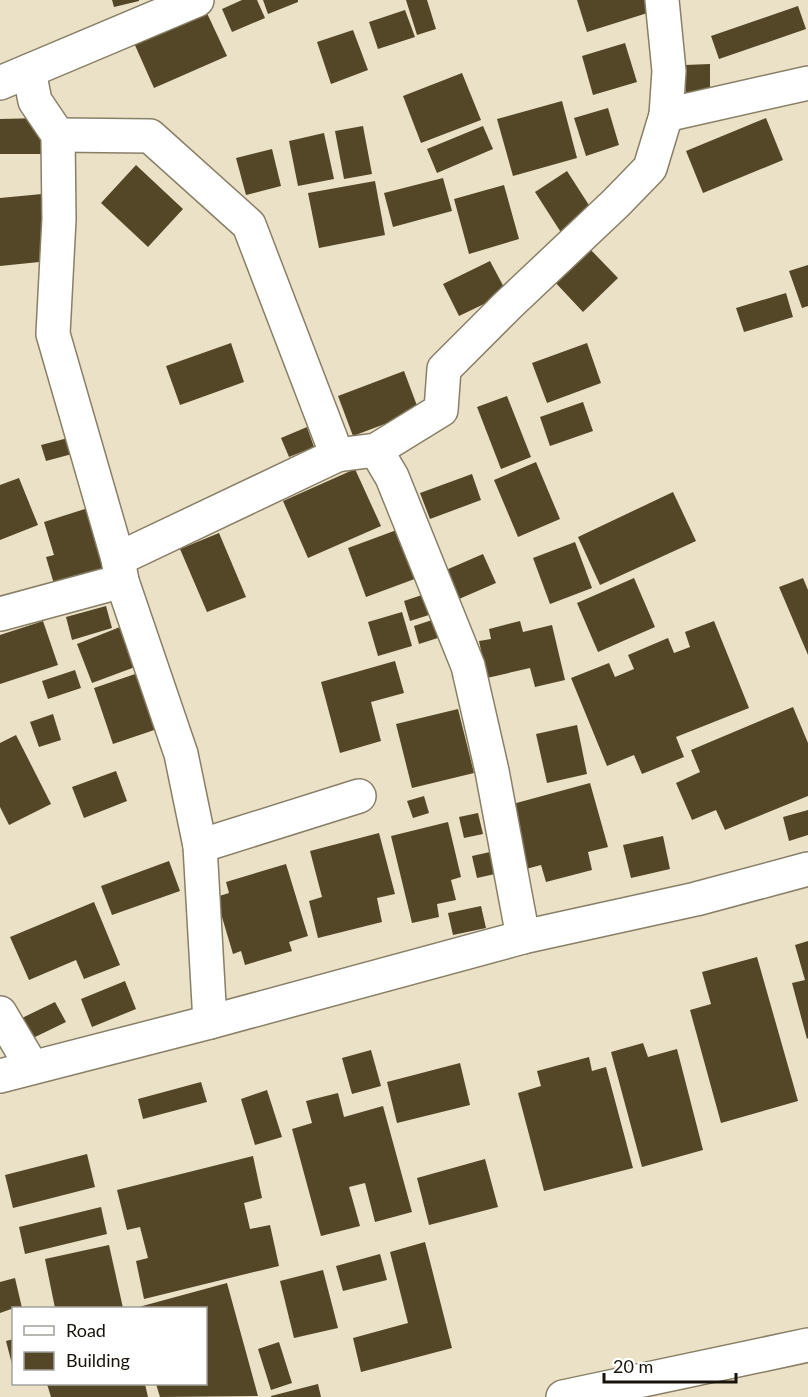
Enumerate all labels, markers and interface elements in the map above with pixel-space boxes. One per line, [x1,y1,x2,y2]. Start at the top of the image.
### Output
legend [12,1307,207,1385]
text: Road [66,1319,106,1341]
scale bar [604,1346,736,1384]
text: Building [66,1349,130,1371]
text: 20 m [613,1355,653,1377]

